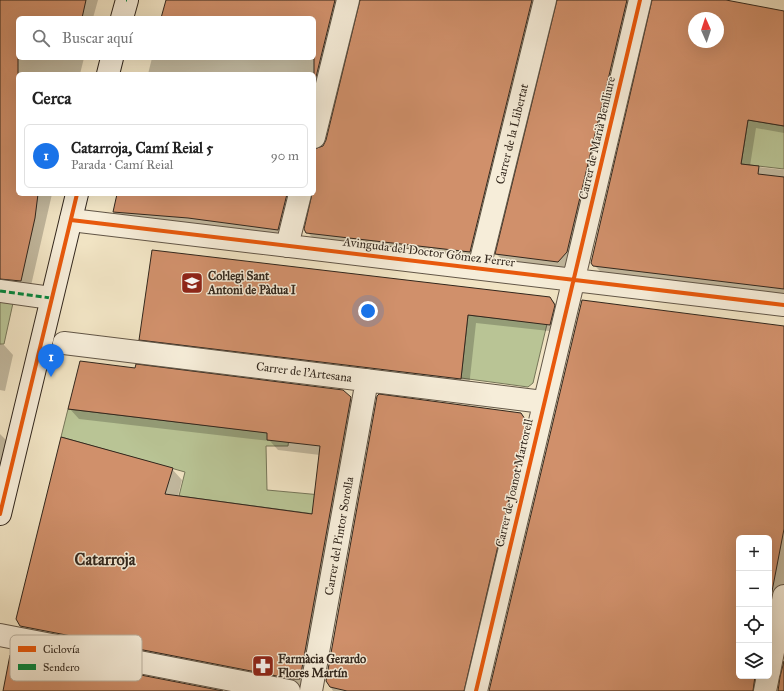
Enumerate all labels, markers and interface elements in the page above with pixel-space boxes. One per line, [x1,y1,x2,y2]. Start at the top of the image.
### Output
north arrow [688,12,724,48]
search box [16,16,316,60]
icon: search [30,27,52,49]
text: Buscar aquí [62,29,133,47]
street label: Carrer de Marià Benlliure [576,75,618,201]
street label: Carrer de la Llibertat [493,82,531,186]
text: Cerca [32,88,71,109]
text: Catarroja, Camí Reial 5 [71,139,213,157]
text: 1 [43,148,49,164]
text: 90 m [271,148,299,164]
text: Parada · Camí Reial [71,157,173,173]
street label: Avinguda del Doctor Gómez Ferrer [341,234,516,271]
place label: Col·legi Sant Antoni de Pàdua I [207,269,297,297]
school or university icon: Col·legi Sant Antoni de Pàdua I [179,270,205,296]
your location [358,301,378,321]
pin: 1 [38,344,64,377]
street label: Carrer de l'Artesana [255,359,354,385]
street label: Carrer de Joanot Martorell [492,417,537,549]
street label: Carrer del Pintor Sorolla [322,475,356,596]
map controls [736,535,772,679]
button: + [736,535,772,571]
district label: Catarroja [75,550,137,570]
button: − [736,571,772,607]
button: locate [736,607,772,643]
legend [10,635,142,681]
text: Ciclovía [43,643,80,656]
button: layers [736,643,772,679]
place label: Farmàcia Gerardo Flores Martín [278,652,366,680]
pharmacy icon: Farmàcia Gerardo Flores Martín [250,653,276,679]
text: Sendero [43,661,80,674]

